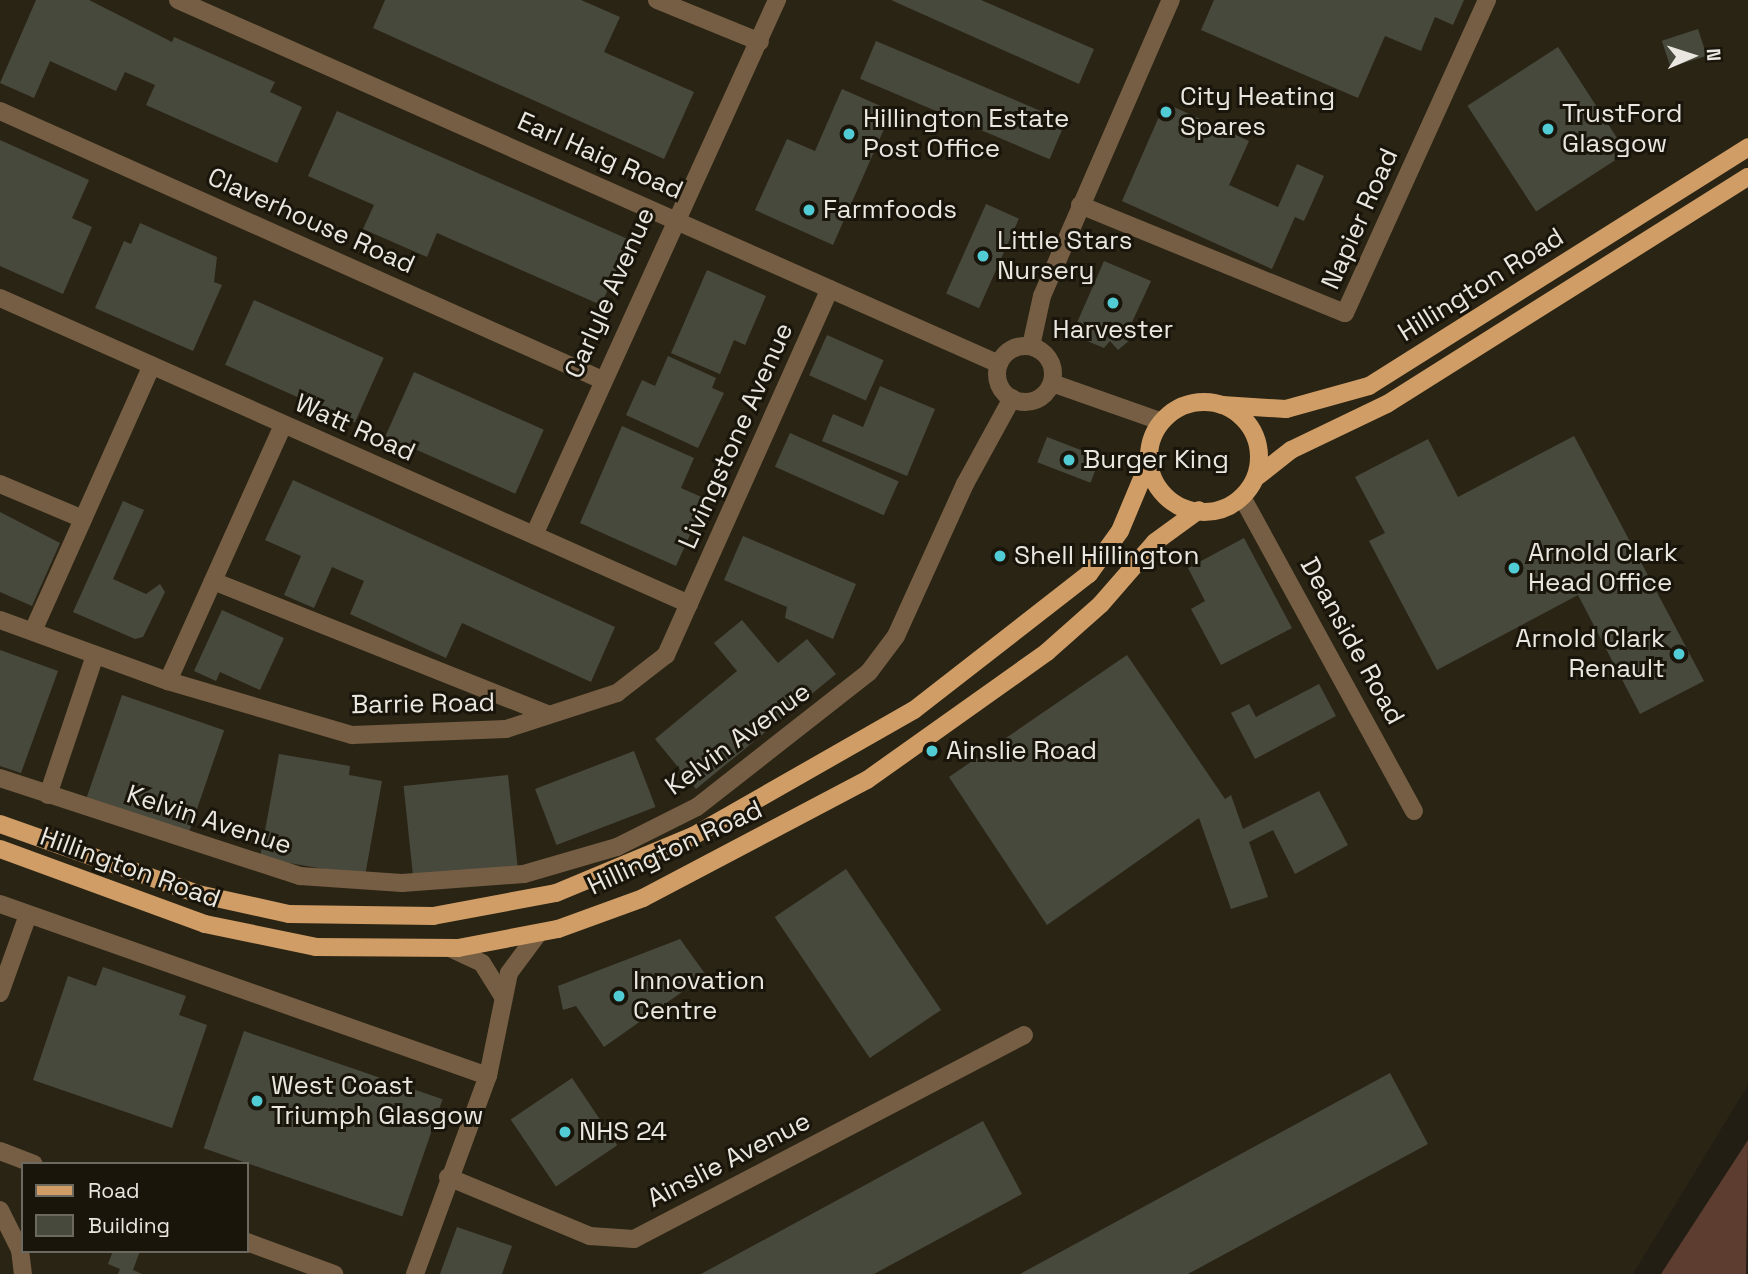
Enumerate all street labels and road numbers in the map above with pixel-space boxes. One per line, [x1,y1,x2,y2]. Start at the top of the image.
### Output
street label: Earl Haig Road [512,106,688,206]
street label: Napier Road [1315,144,1405,294]
street label: Claverhouse Road [203,161,419,281]
street label: Carlyle Avenue [558,203,662,383]
street label: Hillington Road [1393,222,1569,348]
street label: Livingstone Avenue [672,318,800,554]
street label: Watt Road [290,388,420,468]
street label: Deanside Road [1293,552,1411,730]
street label: Kelvin Avenue [659,676,817,802]
street label: Barrie Road [351,687,495,721]
street label: Kelvin Avenue [122,779,296,861]
street label: Hillington Road [583,794,767,902]
street label: Hillington Road [36,821,224,915]
street label: Ainslie Avenue [642,1105,816,1215]

